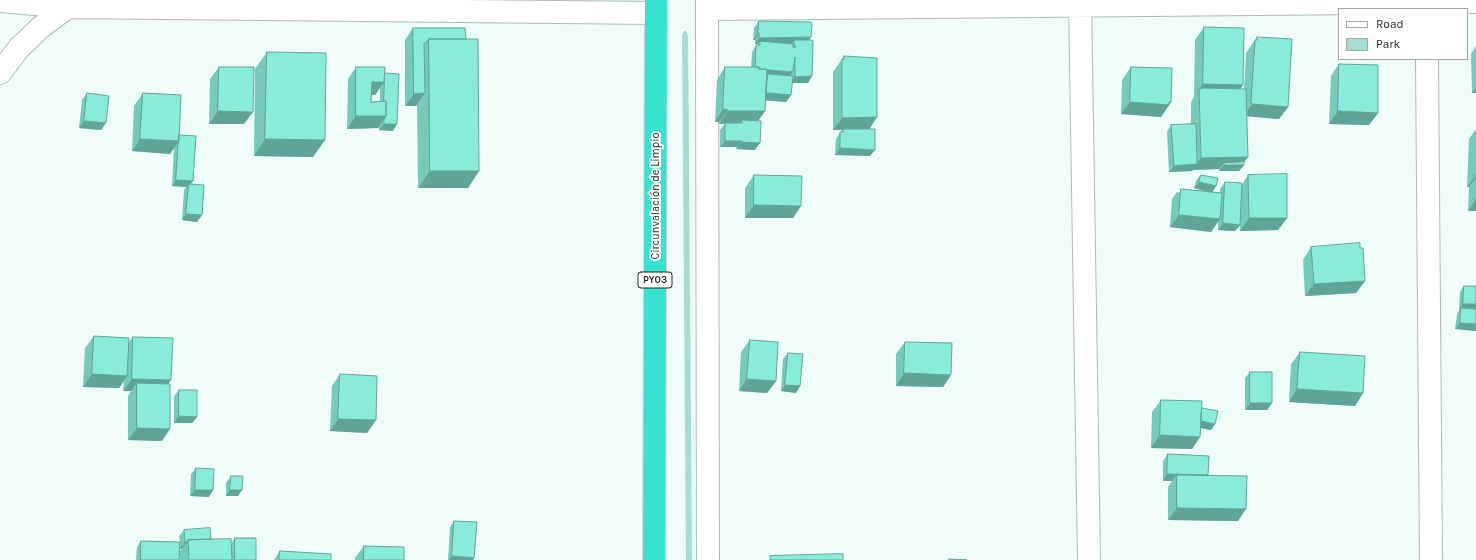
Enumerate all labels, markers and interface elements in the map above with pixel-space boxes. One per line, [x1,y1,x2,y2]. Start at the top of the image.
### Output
legend [1338,8,1468,60]
text: Road [1376,17,1404,31]
text: Park [1376,37,1400,51]
street label: Circunvalación de Limpio [649,132,663,260]
road number: PY03 [638,272,672,288]

